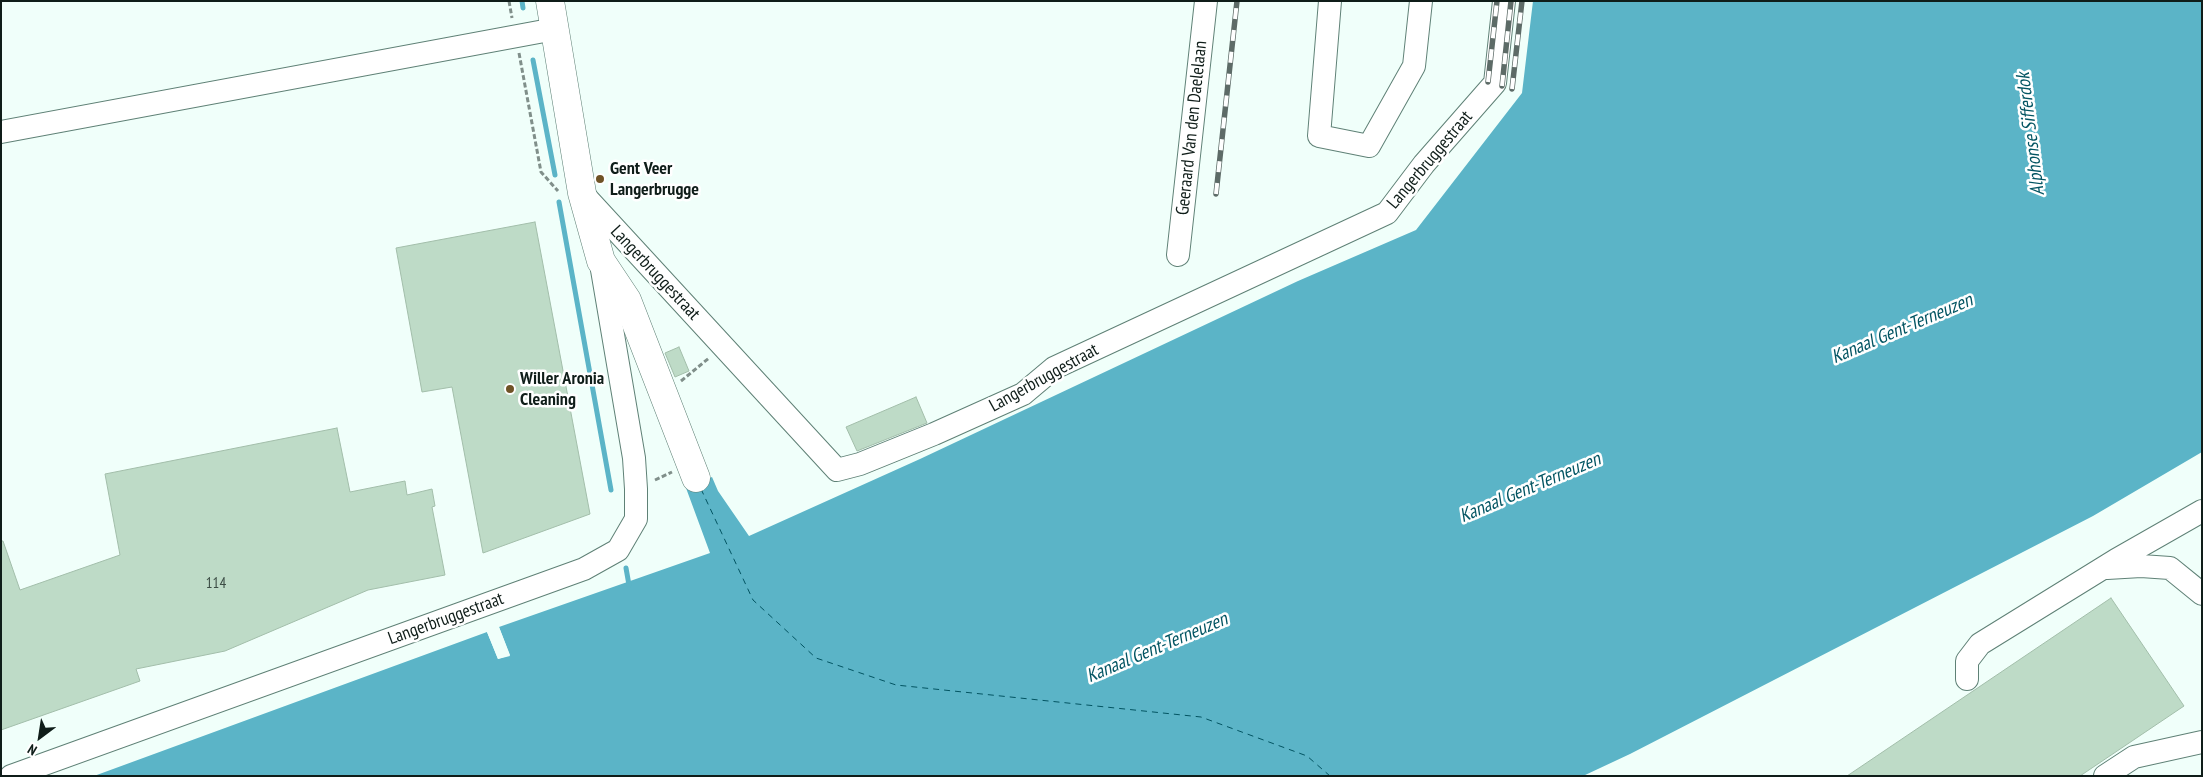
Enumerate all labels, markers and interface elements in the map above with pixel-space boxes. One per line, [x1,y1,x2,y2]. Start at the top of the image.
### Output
street label: Geeraard Van den Daelelaan [1172,40,1212,216]
water label: Alphonse Sifferdok [2012,71,2050,197]
street label: Langerbruggestraat [1383,107,1477,213]
place label: Gent Veer Langerbrugge [610,158,699,200]
marker: Gent Veer Langerbrugge [594,173,606,185]
street label: Langerbruggestraat [606,221,704,325]
water label: Kanaal Gent-Terneuzen [1828,289,1976,369]
street label: Langerbruggestraat [986,339,1102,417]
place label: Willer Aronia Cleaning [520,368,604,410]
marker: Willer Aronia Cleaning [504,383,516,395]
water label: Kanaal Gent-Terneuzen [1456,448,1604,528]
house number: 114 [206,575,226,593]
street label: Langerbruggestraat [385,588,507,650]
water label: Kanaal Gent-Terneuzen [1083,608,1231,688]
north arrow [15,712,65,762]
text: N [24,740,40,760]

